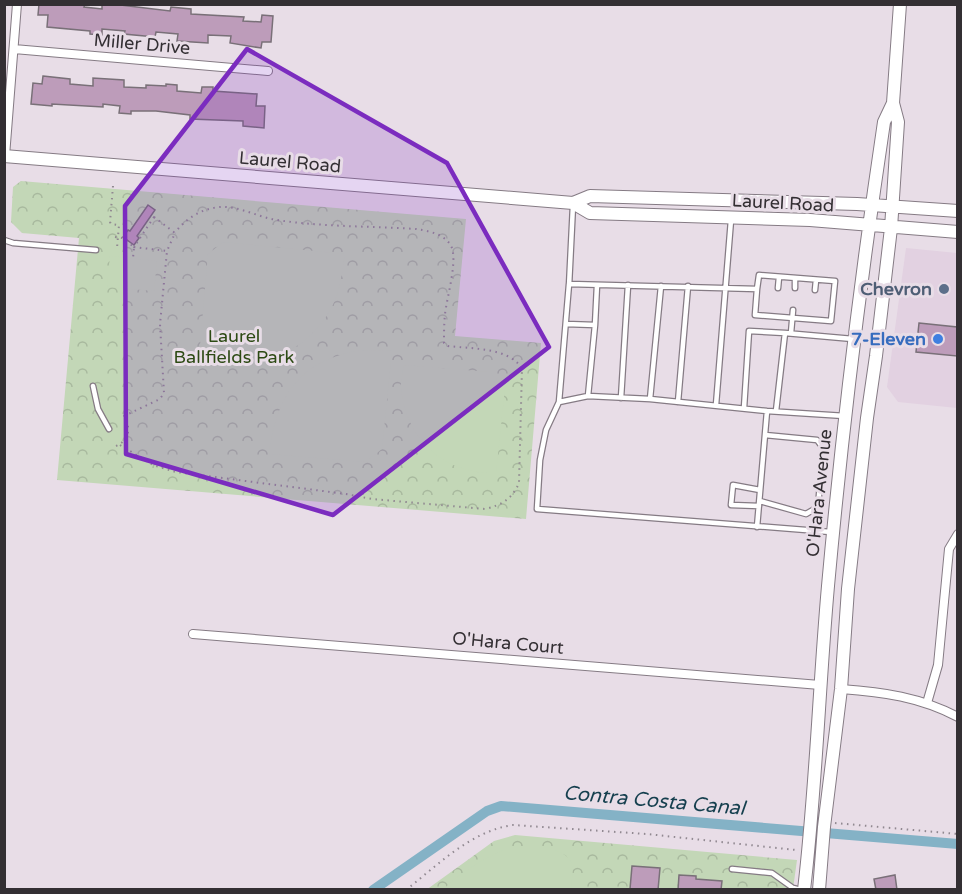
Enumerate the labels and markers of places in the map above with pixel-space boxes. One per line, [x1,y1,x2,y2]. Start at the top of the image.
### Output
place label: Chevron [860,278,932,300]
marker: Chevron [937,282,951,296]
place label: 7-Eleven [851,328,926,350]
marker: 7-Eleven [931,332,945,346]

